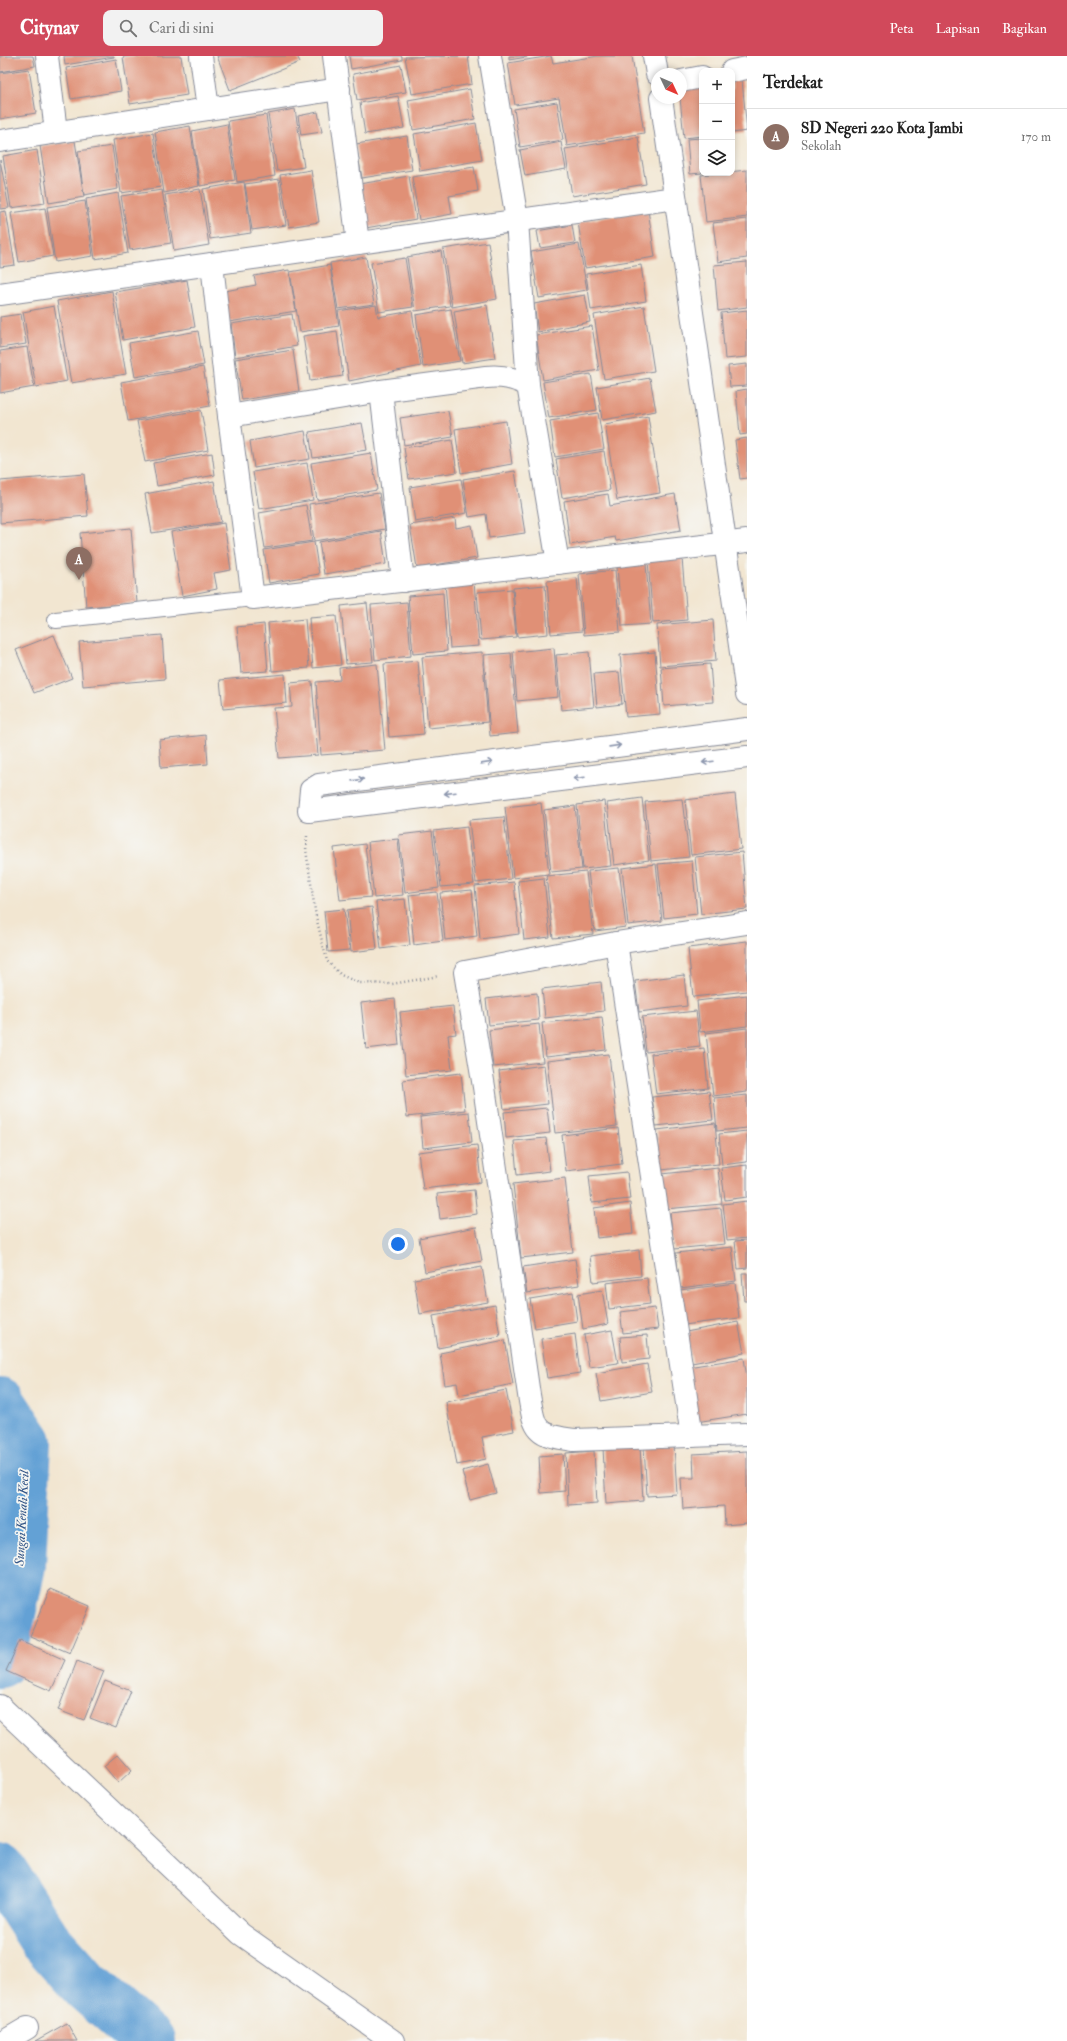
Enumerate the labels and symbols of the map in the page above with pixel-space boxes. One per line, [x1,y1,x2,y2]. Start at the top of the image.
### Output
north arrow [651,68,687,104]
pin: A [66,547,92,580]
one-way arrow [608,742,621,750]
one-way arrow [702,758,715,766]
one-way arrow [480,759,493,767]
one-way arrow [573,774,586,781]
one-way arrow [351,776,364,784]
one-way arrow [444,790,457,797]
your location [388,1234,408,1254]
water label: Sungai Kenali Kecil [11,1469,33,1567]

